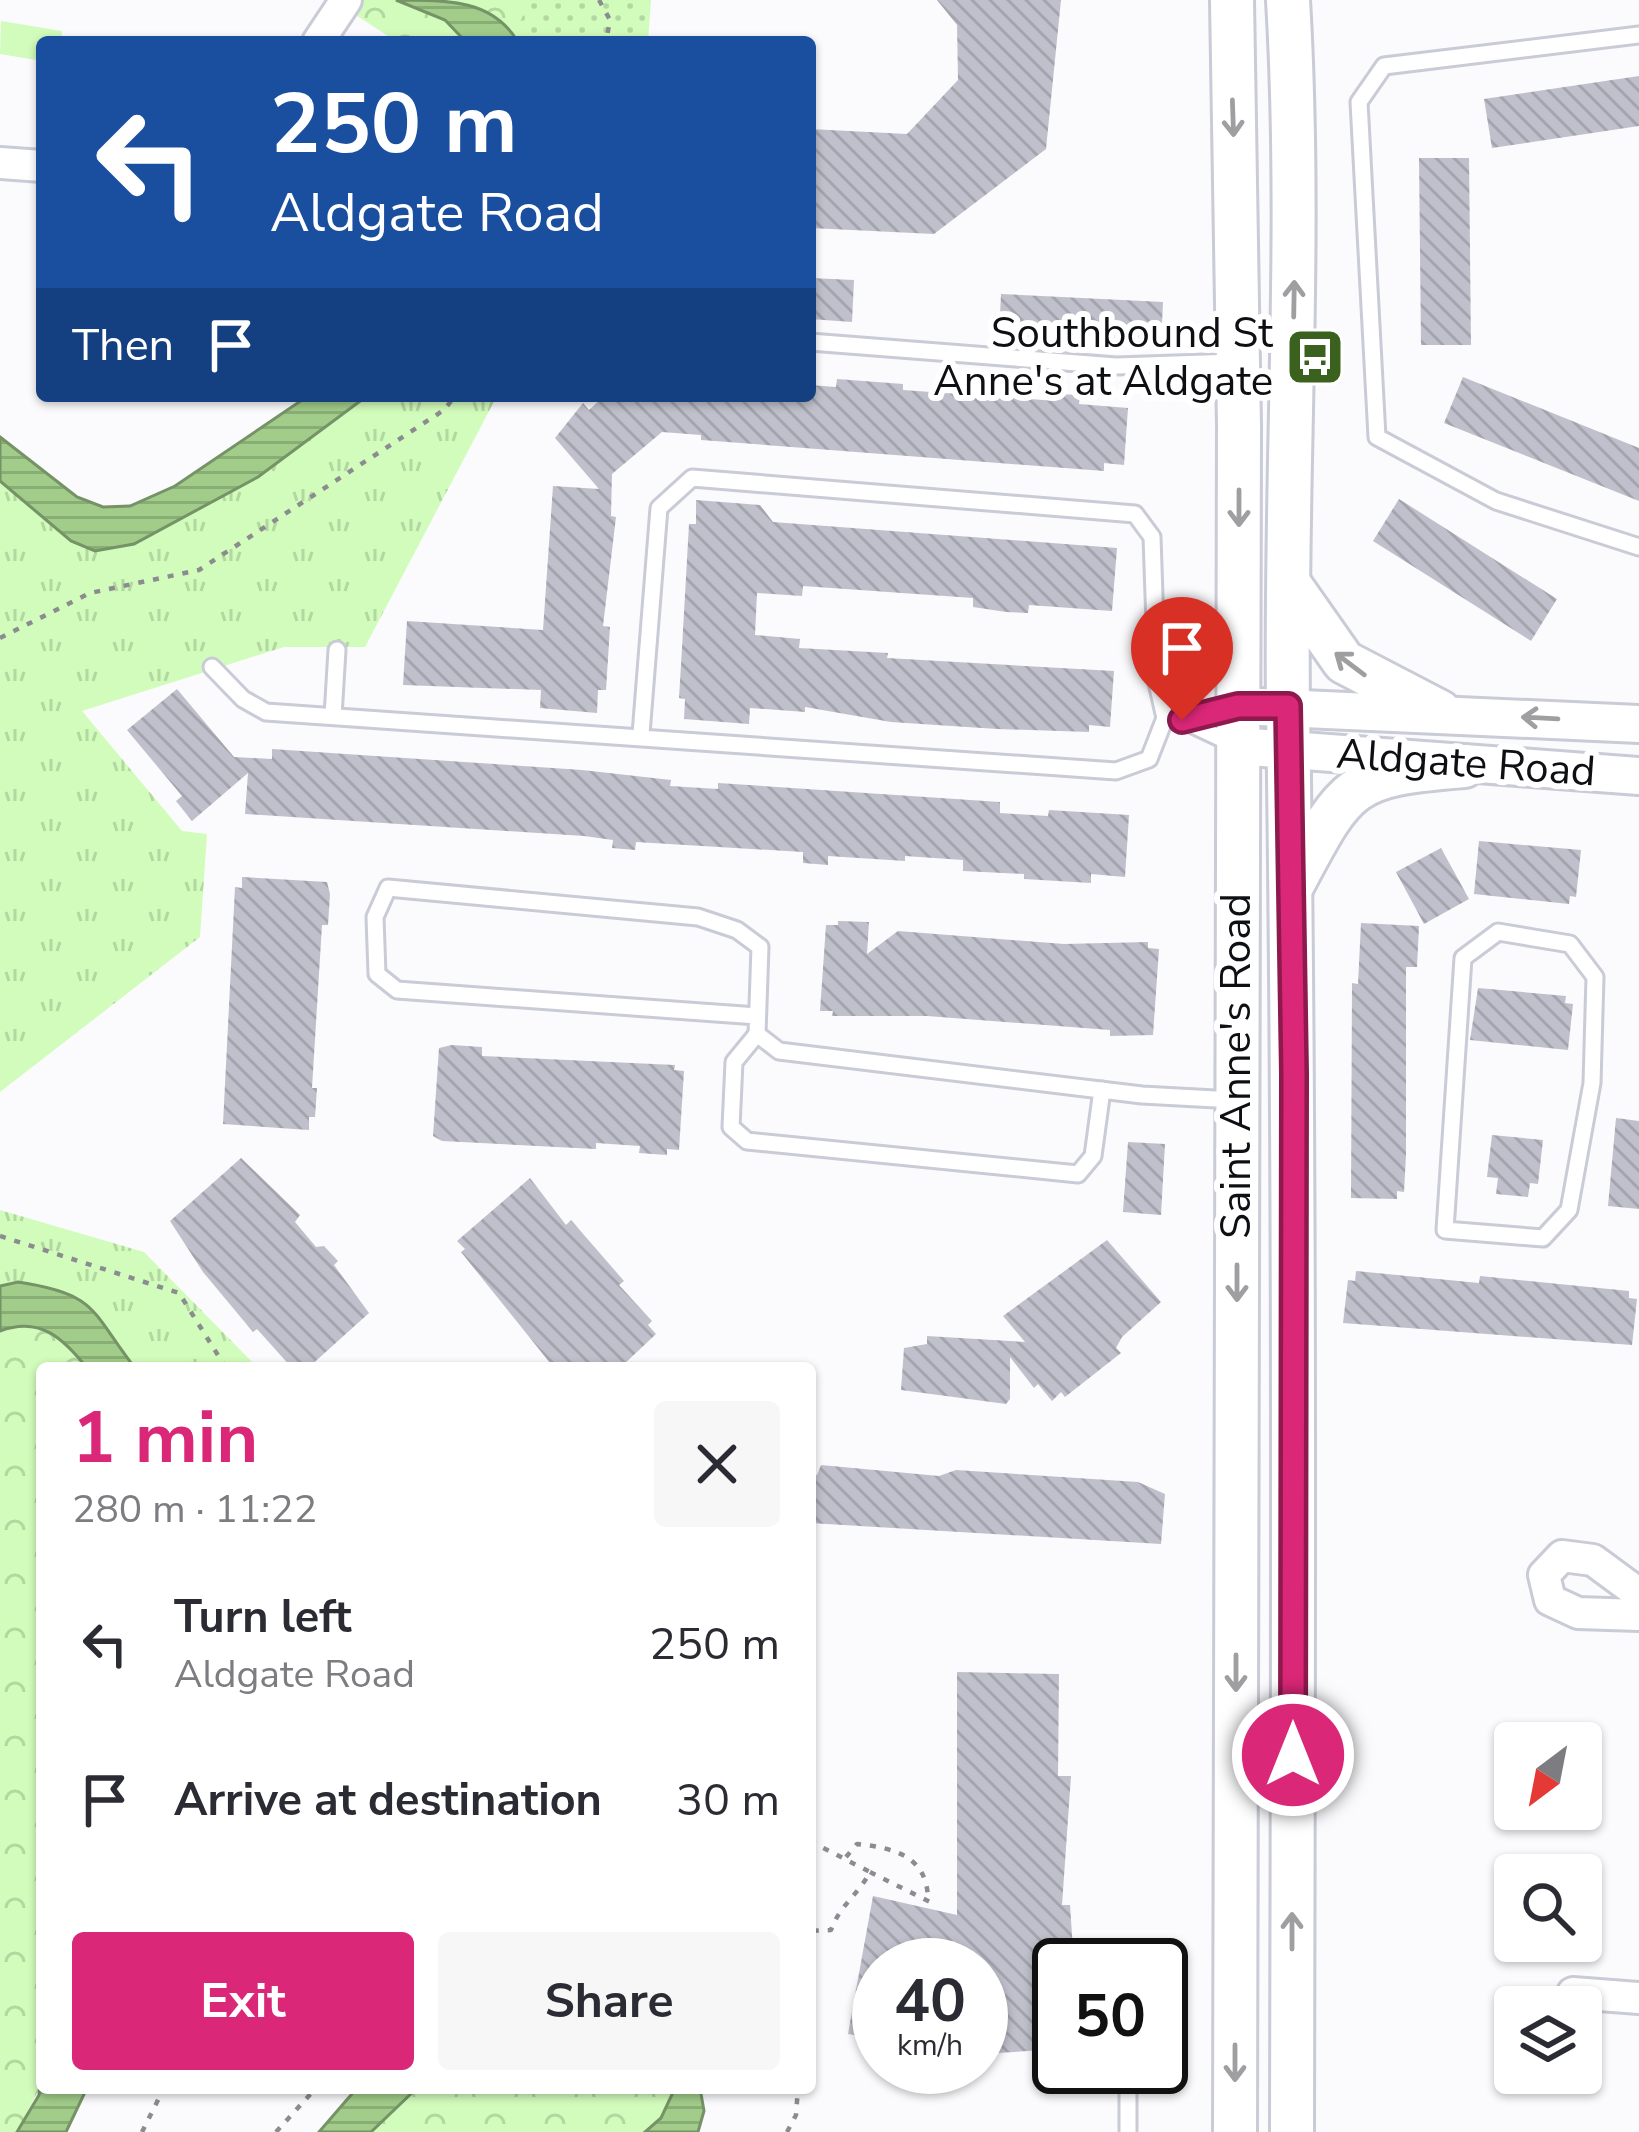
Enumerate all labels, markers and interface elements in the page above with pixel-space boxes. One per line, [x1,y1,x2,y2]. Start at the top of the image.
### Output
text: 250 m [270,67,518,182]
icon: left [72,84,228,240]
one-way arrow [1222,98,1245,137]
text: Aldgate Road [270,176,604,250]
one-way arrow [1283,280,1305,319]
place label: Southbound St Anne's at Aldgate [933,305,1273,410]
icon: arrive [198,312,264,378]
text: Then [72,315,174,376]
bus stop icon: Southbound St Anne's at Aldgate [1284,326,1346,388]
one-way arrow [1227,488,1250,527]
pin [1131,597,1233,720]
icon: arrive [1149,615,1215,681]
one-way arrow [1335,652,1367,678]
one-way arrow [1521,706,1560,729]
street label: Aldgate Road [1335,726,1597,800]
street label: Saint Anne's Road [1208,893,1265,1239]
one-way arrow [1226,1263,1248,1302]
text: 1 min [72,1389,258,1487]
button: close [654,1401,780,1527]
text: 280 m · 11:22 [72,1483,317,1536]
text: Turn left [174,1587,352,1648]
icon: left [72,1611,138,1677]
text: 250 m [649,1614,780,1675]
text: Aldgate Road [174,1648,415,1701]
one-way arrow [1225,1653,1247,1692]
position arrow [1230,1692,1356,1818]
north arrow [1494,1722,1602,1830]
map controls [1494,1722,1602,2094]
icon: arrive [72,1767,138,1833]
text: Arrive at destination [174,1770,602,1831]
text: 30 m [676,1770,780,1831]
button: search [1494,1854,1602,1962]
one-way arrow [1281,1912,1303,1951]
button: Exit [72,1932,414,2070]
button: Share [438,1932,780,2070]
speed limit sign: 50 [1032,1938,1188,2094]
text: 40 [894,1960,966,2042]
button: layers [1494,1986,1602,2094]
text: km/h [897,2025,963,2066]
one-way arrow [1224,2043,1246,2082]

